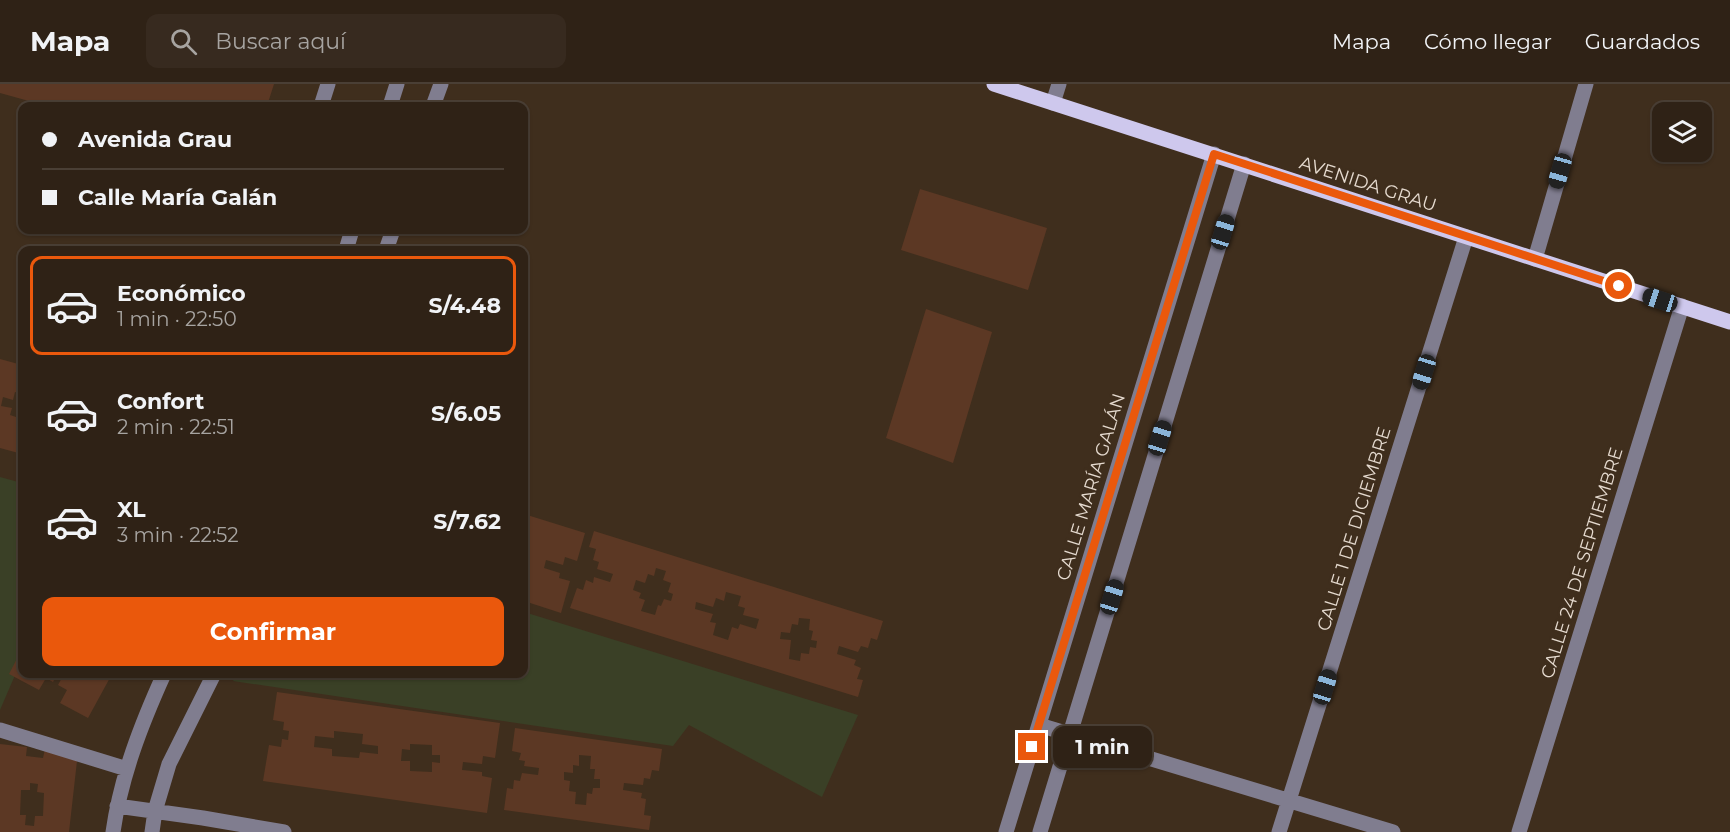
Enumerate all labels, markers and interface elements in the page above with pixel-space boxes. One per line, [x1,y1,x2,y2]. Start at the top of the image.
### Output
search box [146,14,566,68]
text: Mapa [30,24,110,58]
icon: search [167,25,200,58]
text: Buscar aquí [215,28,346,55]
text: Mapa [1332,29,1391,54]
text: Cómo llegar [1424,29,1552,54]
text: Guardados [1585,29,1700,54]
map controls [1652,102,1712,162]
button: layers [1652,102,1712,162]
text: Avenida Grau [78,126,232,153]
street label: AVENIDA GRAU [1297,151,1439,217]
car [1546,151,1574,191]
text: Calle María Galán [78,184,277,211]
car [1209,212,1237,252]
route start [1605,272,1632,299]
icon: car [45,279,99,333]
text: Económico [117,280,246,307]
car [1640,286,1680,314]
text: S/4.48 [428,292,501,319]
text: 1 min · 22:50 [117,307,237,331]
car [1410,352,1438,392]
icon: car [45,387,99,441]
text: Confort [117,388,204,415]
street label: CALLE MARÍA GALÁN [1052,391,1130,583]
text: S/6.05 [431,400,501,427]
text: 2 min · 22:51 [117,415,235,439]
car [1146,418,1174,458]
street label: CALLE 1 DE DICIEMBRE [1312,424,1396,634]
street label: CALLE 24 DE SEPTIEMBRE [1536,445,1628,681]
icon: car [45,495,99,549]
text: XL [117,496,146,523]
text: S/7.62 [433,508,501,535]
text: 3 min · 22:52 [117,523,239,547]
car [1098,577,1126,617]
button: Confirmar [42,597,504,666]
car [1311,667,1339,707]
callout: 1 min [1053,726,1152,768]
route end [1018,733,1045,760]
text: 1 min [1075,735,1130,759]

